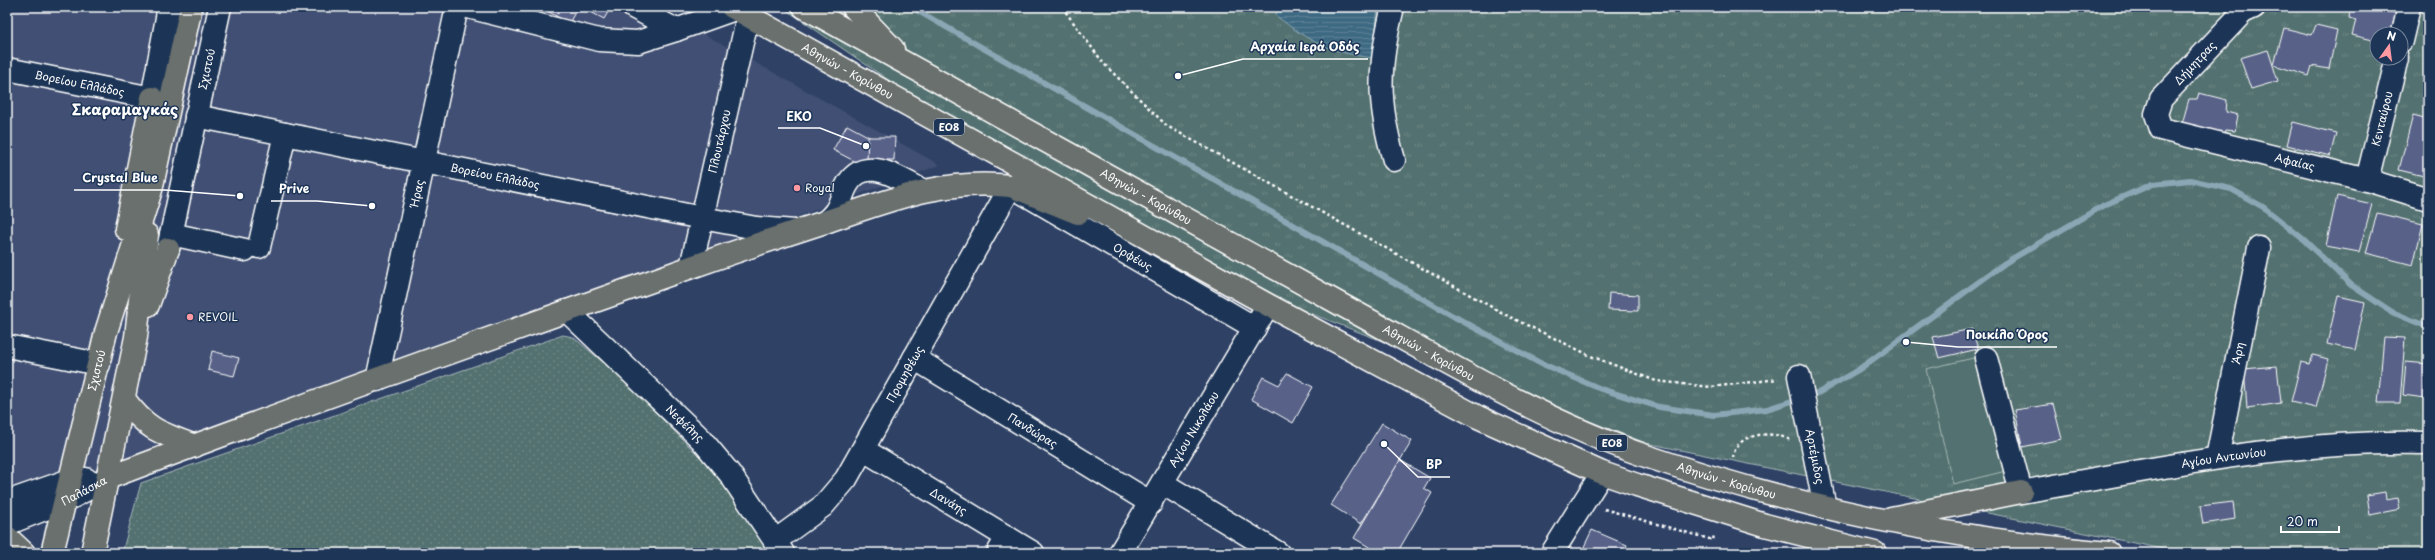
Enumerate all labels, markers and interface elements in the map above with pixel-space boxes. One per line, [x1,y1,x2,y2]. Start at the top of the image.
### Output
north arrow [2369,26,2409,66]
text: N [2385,27,2398,45]
callout: Αρχαία Ιερά Οδός [1243,35,1368,59]
text: Αρχαία Ιερά Οδός [1251,37,1360,55]
street label: Δήμητρας [2170,37,2220,88]
street label: Αθηνών - Κορίνθου [799,38,897,103]
street label: Σχιστού [193,47,219,91]
street label: Βορείου Ελλάδος [33,66,126,100]
street label: Κενταύρου [2367,89,2397,148]
district label: Σκαραμαγκάς [72,97,178,120]
callout: EKO [778,104,820,128]
text: EKO [786,107,812,125]
street label: Πλουτάρχου [704,108,735,175]
road number: ΕΟ8 [934,119,964,135]
street label: Αφαίας [2273,148,2317,175]
street label: Βορείου Ελλάδος [449,158,542,193]
street label: Αθηνών - Κορίνθου [1097,164,1195,229]
callout: Crystal Blue [74,166,165,190]
text: Crystal Blue [82,168,158,186]
callout: Prive [271,177,317,201]
street label: Ήρας [405,178,428,210]
text: Prive [279,179,310,197]
place label: Royal [805,179,835,196]
marker: Royal [792,183,802,193]
street label: Ορφέως [1110,238,1156,275]
place label: REVOIL [198,308,239,325]
marker: REVOIL [185,312,195,322]
street label: Αθηνών - Κορίνθου [1380,320,1478,385]
callout: Ποικίλο Όρος [1958,323,2057,347]
text: Ποικίλο Όρος [1966,325,2049,343]
street label: Άρη [2227,341,2248,365]
street label: Προμηθέως [882,342,928,406]
street label: Σχιστού [83,348,109,393]
street label: Αγίου Νικολάου [1164,388,1223,470]
street label: Νεφέλης [662,401,709,446]
street label: Πανδώρας [1005,408,1061,452]
street label: Αρτέμιδος [1802,427,1829,486]
road number: ΕΟ8 [1597,435,1627,451]
street label: Αγίου Αντωνίου [2180,443,2267,472]
callout: BP [1418,453,1450,477]
text: BP [1426,455,1442,473]
street label: Αθηνών - Κορίνθου [1675,458,1778,503]
street label: Παλάσκα [58,471,110,510]
street label: Δανάης [927,483,971,519]
scale bar [2281,508,2339,534]
text: 20 m [2287,512,2318,530]

